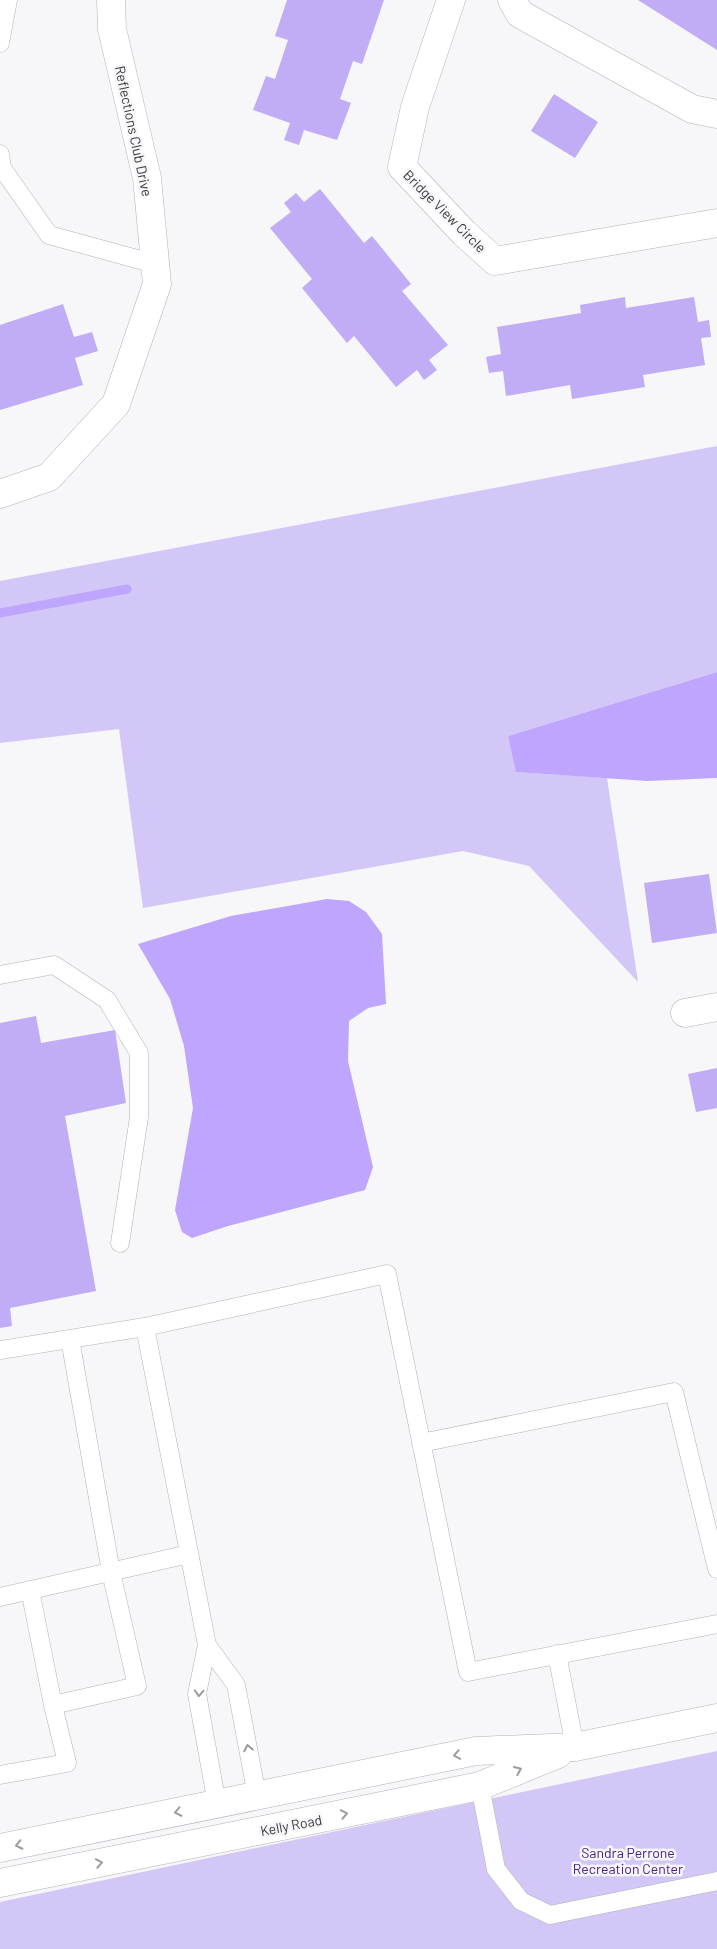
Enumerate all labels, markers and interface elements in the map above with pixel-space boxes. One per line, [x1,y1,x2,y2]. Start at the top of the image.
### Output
street label: Reflections Club Drive [112,64,156,198]
street label: Bridge View Circle [400,166,490,256]
one-way arrow [193,1689,204,1697]
one-way arrow [243,1743,253,1752]
one-way arrow [453,1749,461,1759]
one-way arrow [514,1766,522,1776]
one-way arrow [173,1806,182,1816]
one-way arrow [340,1809,349,1820]
street label: Kelly Road [259,1811,323,1839]
one-way arrow [14,1839,23,1849]
park label: Sandra Perrone Recreation Center [573,1844,683,1877]
one-way arrow [95,1858,104,1869]

